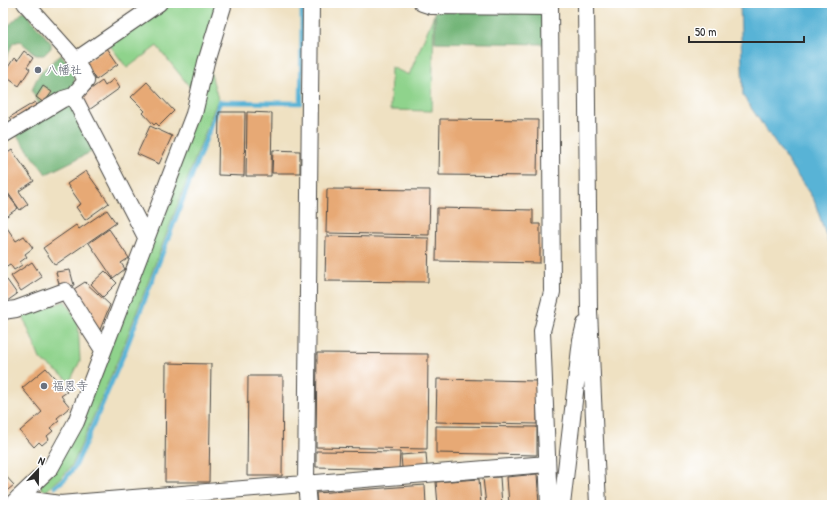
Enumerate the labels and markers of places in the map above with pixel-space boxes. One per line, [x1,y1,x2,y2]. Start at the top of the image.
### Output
place label: 八幡社 [46,61,82,78]
marker: 八幡社 [33,65,43,75]
place label: 福恩寺 [52,377,88,394]
marker: 福恩寺 [39,381,49,391]

